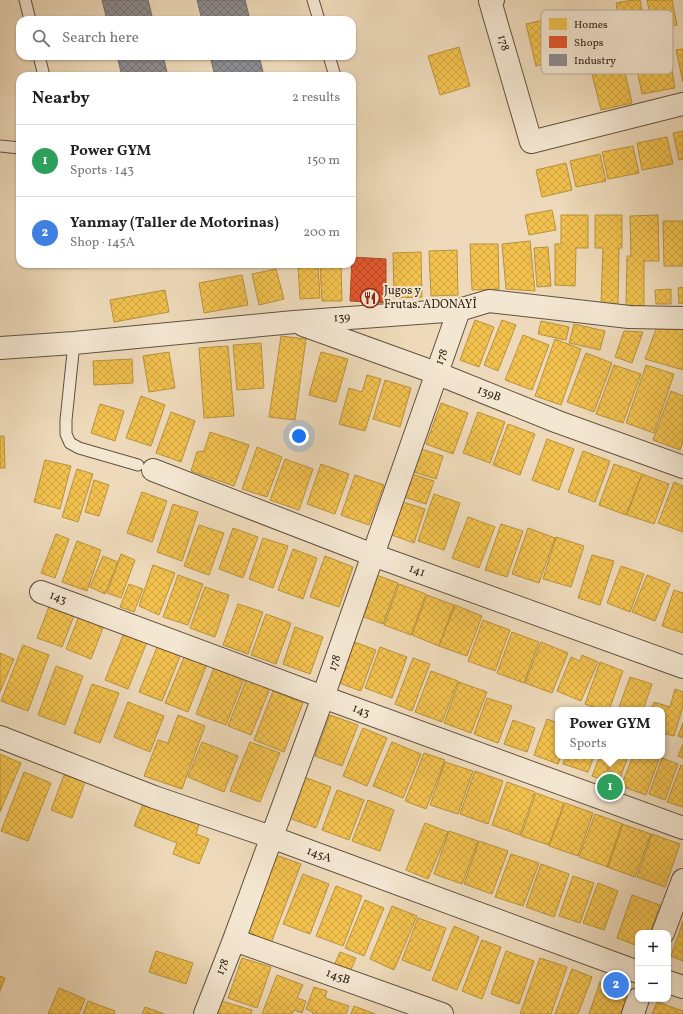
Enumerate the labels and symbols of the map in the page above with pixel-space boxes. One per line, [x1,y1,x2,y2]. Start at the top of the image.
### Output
legend [541,10,673,74]
text: Homes [574,18,608,33]
street label: 178 [493,33,513,53]
text: Shops [574,36,604,51]
text: Industry [574,54,616,69]
place label: Jugos y Frutas. ADONAYÎ [384,283,477,313]
restaurant icon: Jugos y Frutas. ADONAYÎ [359,287,381,309]
street label: 139 [333,309,351,327]
street label: 178 [432,347,452,367]
street label: 139B [475,382,503,406]
your location [289,426,309,446]
street label: 141 [407,561,427,581]
street label: 143 [47,587,69,609]
street label: 178 [325,653,345,673]
street label: 143 [350,700,372,722]
pin: 1 [597,772,623,802]
street label: 145A [304,843,334,867]
street label: 178 [213,956,233,978]
street label: 145B [324,965,352,989]
pin: 2 [603,970,629,1000]

